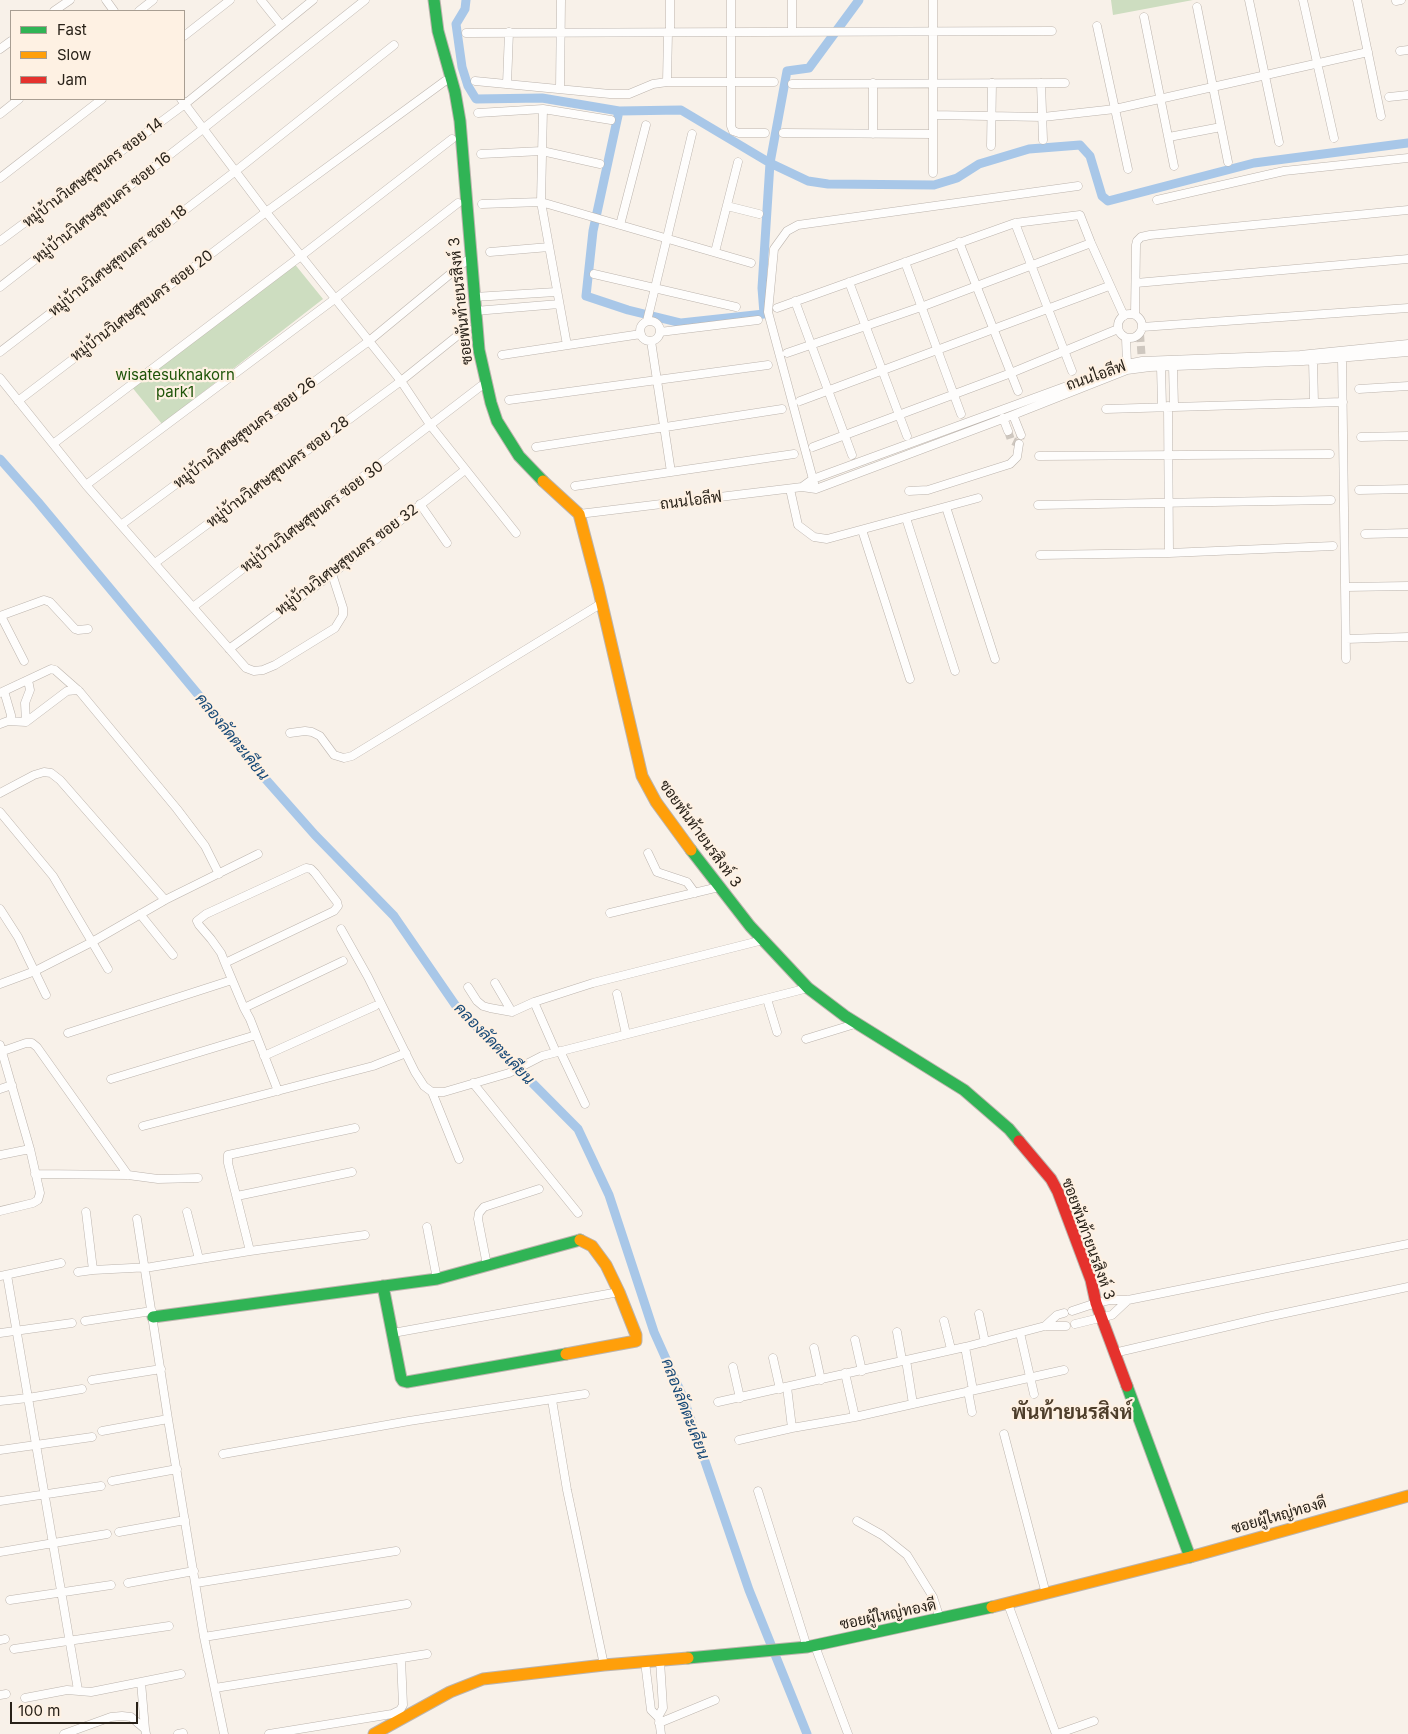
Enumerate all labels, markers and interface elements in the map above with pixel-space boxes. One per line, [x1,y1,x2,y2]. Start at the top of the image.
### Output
legend [10,10,185,100]
text: Fast [57,20,87,39]
text: Slow [57,45,91,64]
text: Jam [57,70,87,89]
street label: หมู่บ้านวิเศษสุขนคร ซอย 14 [19,114,167,232]
street label: หมู่บ้านวิเศษสุขนคร ซอย 16 [29,148,175,268]
street label: หมู่บ้านวิเศษสุขนคร ซอย 18 [45,201,191,321]
street label: ซอยพันท้ายนรสิงห์ 3 [445,236,477,366]
street label: หมู่บ้านวิเศษสุขนคร ซอย 20 [67,246,217,366]
street label: ถนนไอลีฟ [1064,357,1128,395]
park label: wisatesuknakorn park1 [115,366,235,401]
street label: หมู่บ้านวิเศษสุขนคร ซอย 26 [170,374,320,492]
street label: หมู่บ้านวิเศษสุขนคร ซอย 28 [203,413,353,531]
street label: หมู่บ้านวิเศษสุขนคร ซอย 30 [237,457,387,577]
street label: ถนนไอลีฟ [659,488,723,514]
street label: หมู่บ้านวิเศษสุขนคร ซอย 32 [272,501,422,619]
water label: คลองลัดตะเคียน [191,690,273,784]
street label: ซอยพันท้ายนรสิงห์ 3 [655,777,745,891]
water label: คลองลัดตะเคียน [450,999,538,1089]
street label: ซอยพันท้ายนรสิงห์ 3 [1058,1176,1118,1302]
water label: คลองลัดตะเคียน [657,1356,713,1462]
district label: พันท้ายนรสิงห์ [1012,1401,1132,1425]
street label: ซอยผู้ใหญ่ทองดี [1229,1494,1329,1538]
street label: ซอยผู้ใหญ่ทองดี [838,1596,938,1634]
scale bar [12,1692,140,1724]
text: 100 m [18,1701,60,1720]

